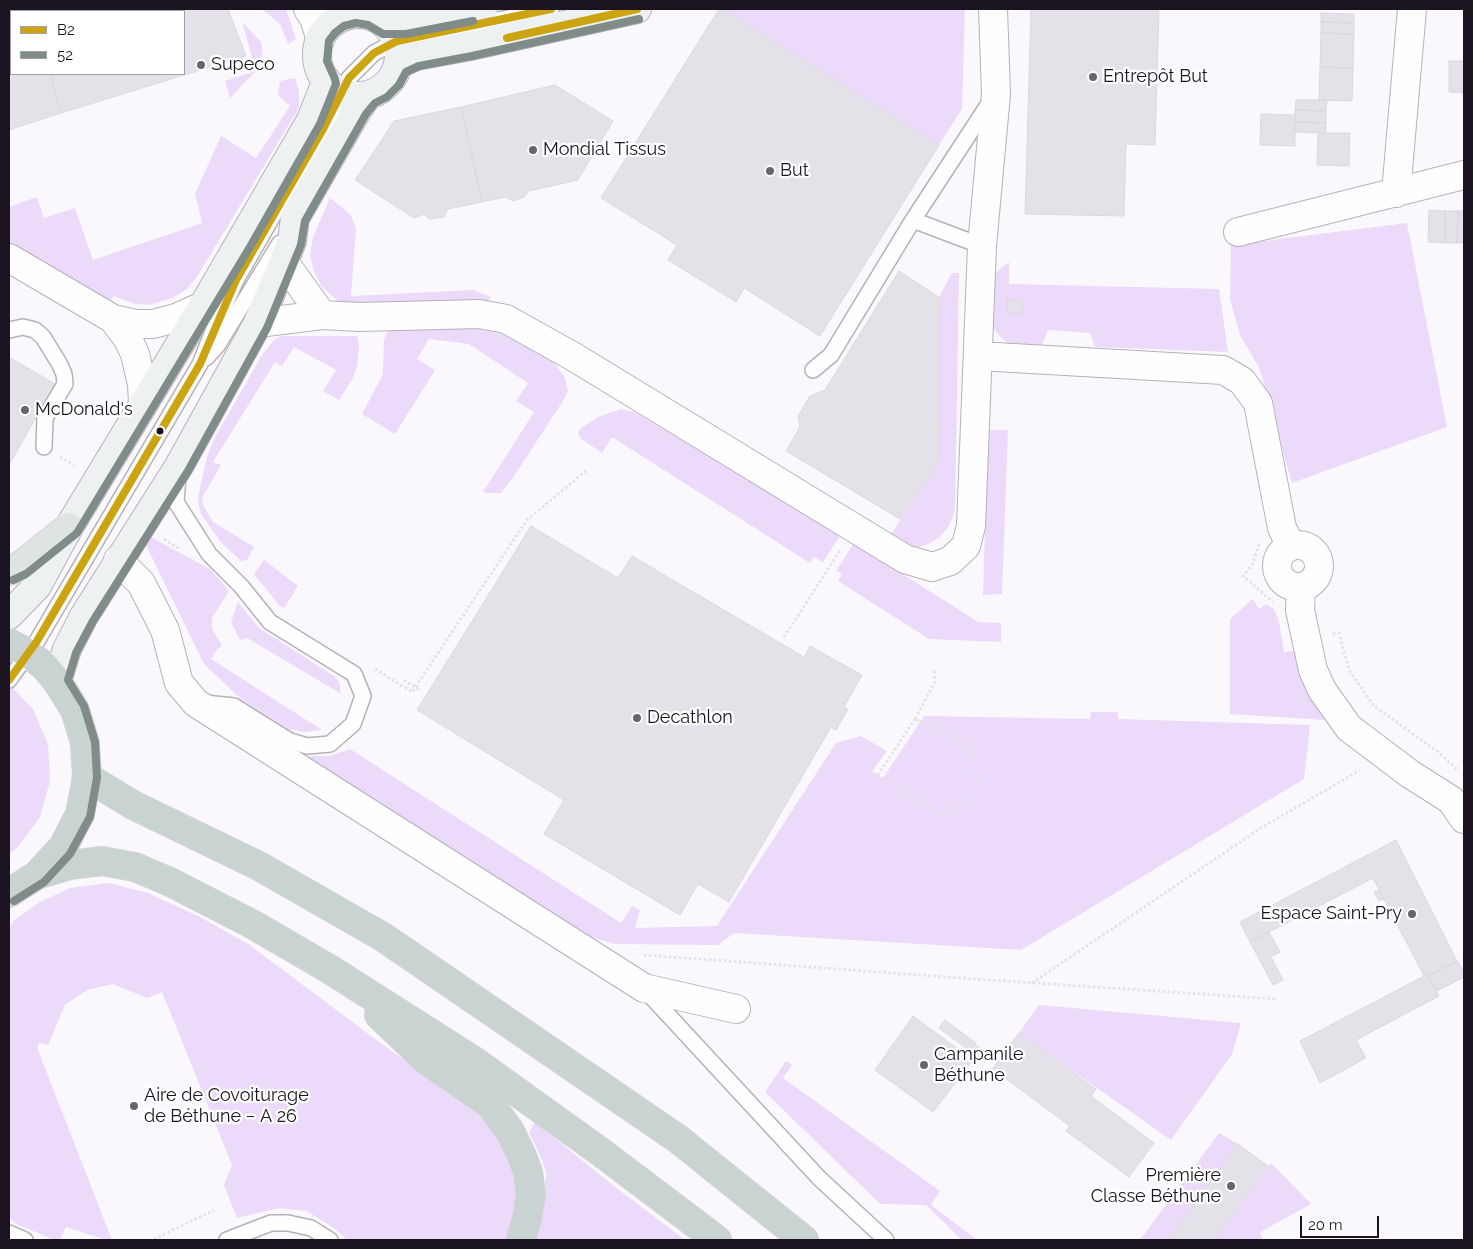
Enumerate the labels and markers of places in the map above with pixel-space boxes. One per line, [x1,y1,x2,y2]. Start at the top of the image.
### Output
place label: Supeco [211,54,275,76]
marker: Supeco [195,59,207,71]
place label: Entrepôt But [1103,66,1208,88]
marker: Entrepôt But [1087,71,1099,83]
place label: Mondial Tissus [543,139,666,161]
marker: Mondial Tissus [527,144,539,156]
place label: But [780,160,809,182]
marker: But [764,165,776,177]
place label: McDonald's [35,399,133,421]
marker: McDonald's [19,404,31,416]
unlabelled marker [155,426,165,436]
place label: Decathlon [647,707,733,729]
marker: Decathlon [631,712,643,724]
place label: Espace Saint-Pry [1261,903,1402,925]
marker: Espace Saint-Pry [1406,908,1418,920]
place label: Campanile Béthune [934,1044,1023,1086]
marker: Campanile Béthune [918,1059,930,1071]
place label: Aire de Covoiturage de Béthune − A 26 [144,1085,309,1128]
marker: Aire de Covoiturage de Béthune − A 26 [128,1100,140,1112]
place label: Première Classe Béthune [1091,1165,1221,1208]
marker: Première Classe Béthune [1225,1180,1237,1192]

